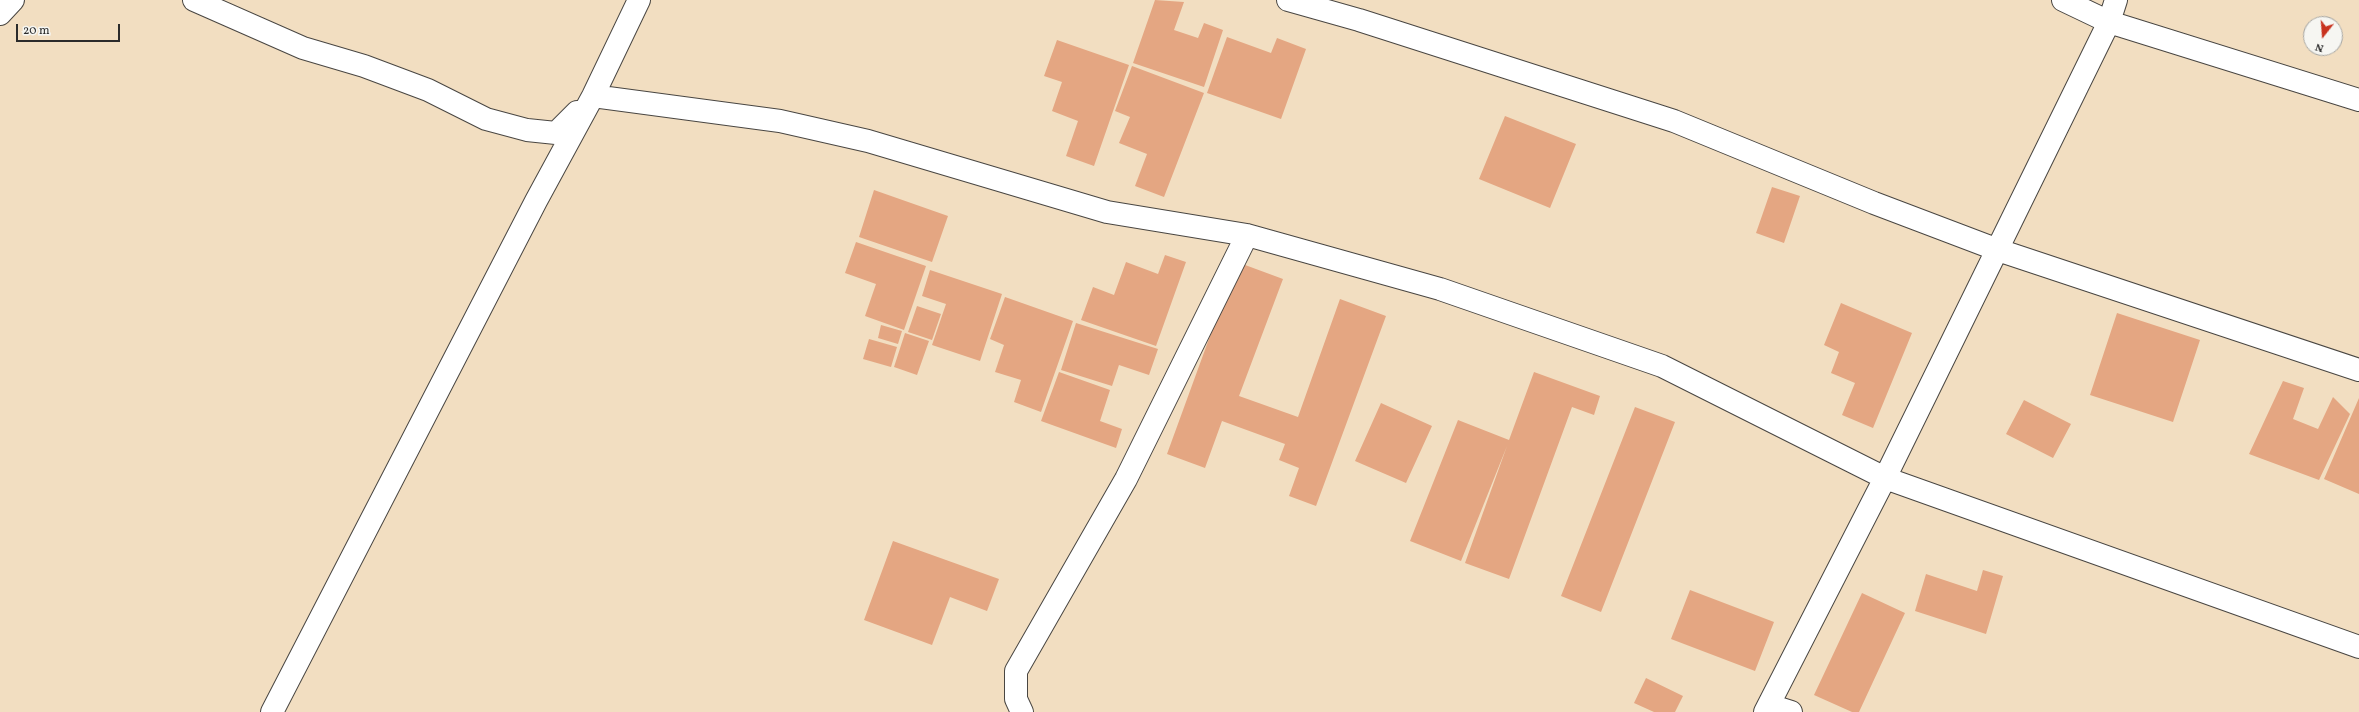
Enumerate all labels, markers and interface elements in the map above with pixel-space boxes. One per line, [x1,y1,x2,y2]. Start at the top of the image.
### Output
scale bar [18,16,122,42]
north arrow [2303,16,2343,56]
text: 20 m [23,23,50,39]
text: N [2314,39,2326,55]

